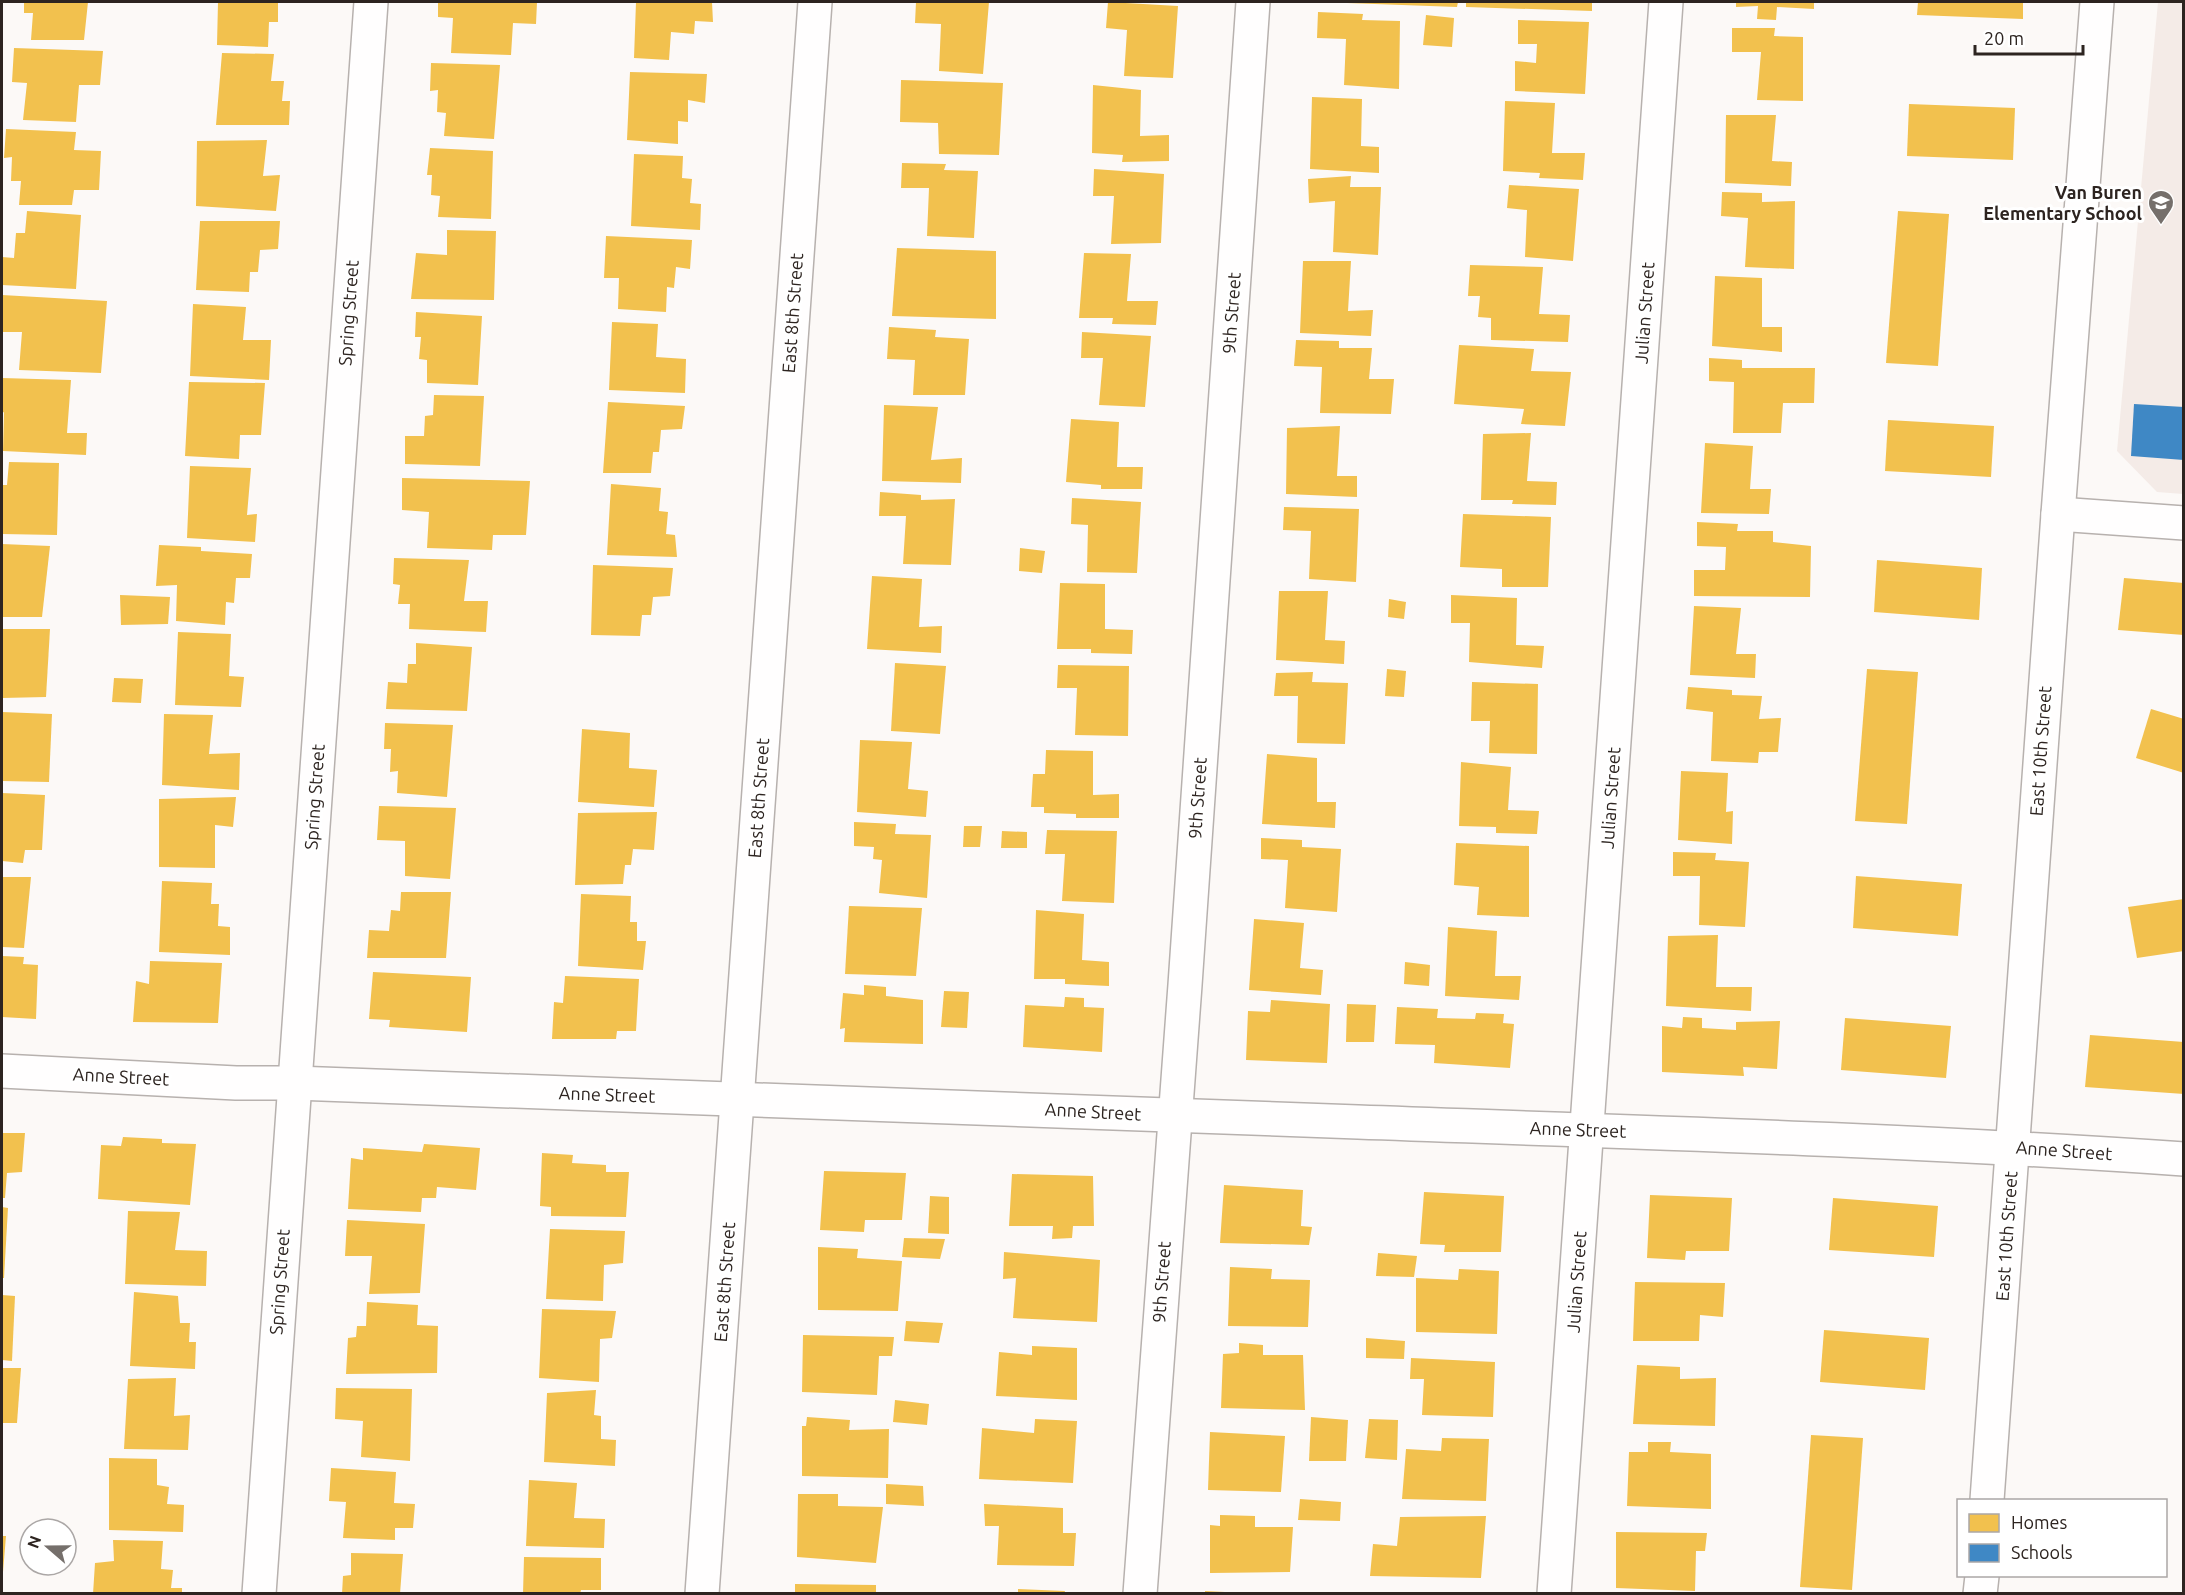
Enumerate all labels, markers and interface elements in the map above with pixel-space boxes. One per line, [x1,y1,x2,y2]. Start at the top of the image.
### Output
scale bar [1975,18,2083,56]
text: 20 m [1984,28,2024,48]
place label: Van Buren Elementary School [1983,182,2143,223]
school or university icon: Van Buren Elementary School [2146,188,2176,226]
street label: East 8th Street [778,252,806,374]
street label: Spring Street [334,259,362,367]
street label: Julian Street [1630,261,1658,365]
street label: 9th Street [1218,271,1244,354]
street label: East 10th Street [2025,685,2055,817]
street label: East 8th Street [744,737,772,859]
street label: Spring Street [300,743,328,851]
street label: Julian Street [1596,746,1624,850]
street label: 9th Street [1184,756,1210,839]
street label: Anne Street [72,1063,170,1089]
street label: Anne Street [558,1082,656,1106]
street label: Anne Street [1044,1098,1142,1124]
street label: Anne Street [1529,1117,1627,1141]
street label: Anne Street [2015,1137,2113,1163]
street label: East 10th Street [1991,1170,2021,1302]
street label: East 8th Street [710,1221,738,1343]
street label: Spring Street [265,1228,293,1336]
street label: Julian Street [1562,1230,1590,1334]
street label: 9th Street [1148,1240,1174,1323]
legend [1957,1499,2167,1577]
text: Homes [2011,1512,2068,1532]
north arrow [18,1517,78,1577]
text: N [23,1533,44,1551]
text: Schools [2011,1542,2073,1562]

